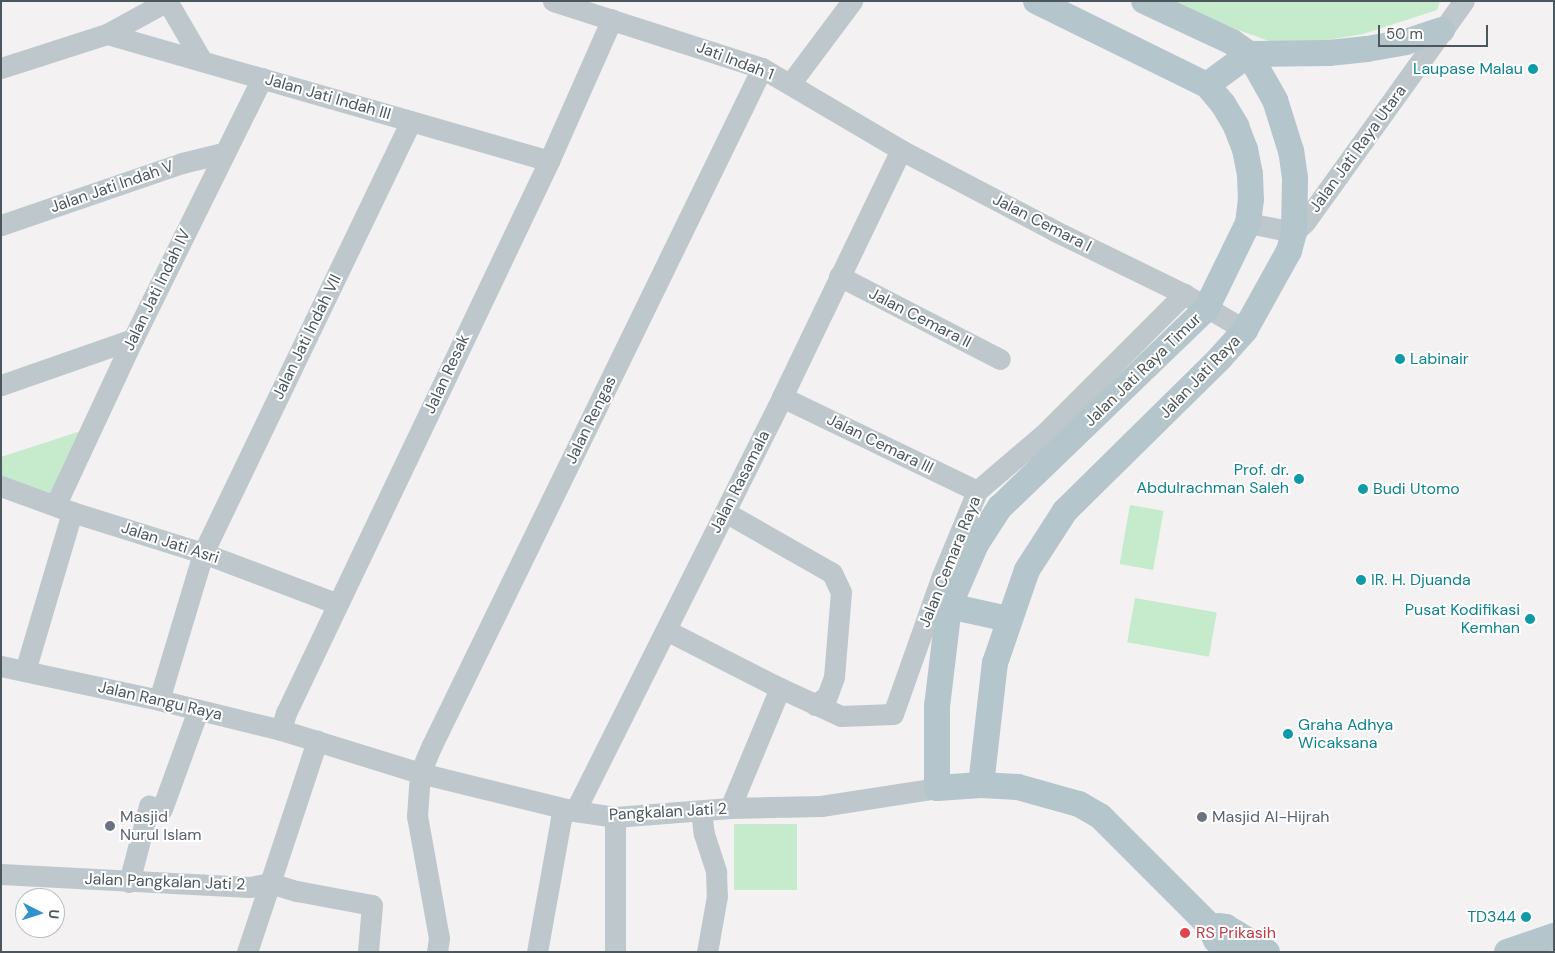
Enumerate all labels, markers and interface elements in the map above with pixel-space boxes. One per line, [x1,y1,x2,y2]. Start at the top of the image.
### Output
scale bar [1380,15,1490,47]
text: 50 m [1386,24,1423,44]
street label: Jati Indah 1 [694,38,776,84]
place label: Laupase Malau [1413,59,1523,79]
marker: Laupase Malau [1527,63,1539,75]
street label: Jalan Jati Indah III [263,70,393,124]
street label: Jalan Jati Raya Utara [1305,82,1411,216]
street label: Jalan Jati Indah V [48,157,176,217]
street label: Jalan Cemara I [989,190,1095,256]
street label: Jalan Jati Indah IV [119,226,195,354]
street label: Jalan Jati Indah VII [268,271,346,403]
street label: Jalan Cemara II [866,284,974,352]
street label: Jalan Jati Raya Timur [1081,309,1205,431]
street label: Jalan Resak [420,331,474,417]
street label: Jalan Jati Raya [1156,331,1244,423]
place label: Labinair [1410,349,1469,369]
marker: Labinair [1394,353,1406,365]
street label: Jalan Rengas [561,373,621,467]
street label: Jalan Cemara III [824,410,936,478]
street label: Jalan Rasamala [706,428,774,536]
place label: Prof. dr. Abdulrachman Saleh [1136,460,1289,498]
marker: Prof. dr. Abdulrachman Saleh [1293,473,1305,485]
place label: Budi Utomo [1373,479,1460,499]
marker: Budi Utomo [1357,483,1369,495]
street label: Jalan Cemara Raya [915,494,985,630]
street label: Jalan Jati Asri [119,518,221,568]
place label: IR. H. Djuanda [1371,570,1471,590]
marker: IR. H. Djuanda [1355,574,1367,586]
place label: Pusat Kodifikasi Kemhan [1405,600,1520,638]
marker: Pusat Kodifikasi Kemhan [1524,613,1536,625]
street label: Jalan Rangu Raya [96,677,224,725]
place label: Graha Adhya Wicaksana [1298,715,1393,753]
marker: Graha Adhya Wicaksana [1282,728,1294,740]
street label: Pangkalan Jati 2 [608,799,728,825]
place label: Masjid Nurul Islam [120,807,201,845]
place label: Masjid Al-Hijrah [1212,807,1330,827]
marker: Masjid Al-Hijrah [1196,811,1208,823]
marker: Masjid Nurul Islam [104,820,116,832]
street label: Jalan Pangkalan Jati 2 [84,870,246,894]
north arrow [15,888,65,938]
place label: TD344 [1467,907,1516,927]
text: U [45,909,63,920]
marker: TD344 [1520,911,1532,923]
place label: RS Prikasih [1196,923,1276,943]
marker: RS Prikasih [1178,926,1192,940]

